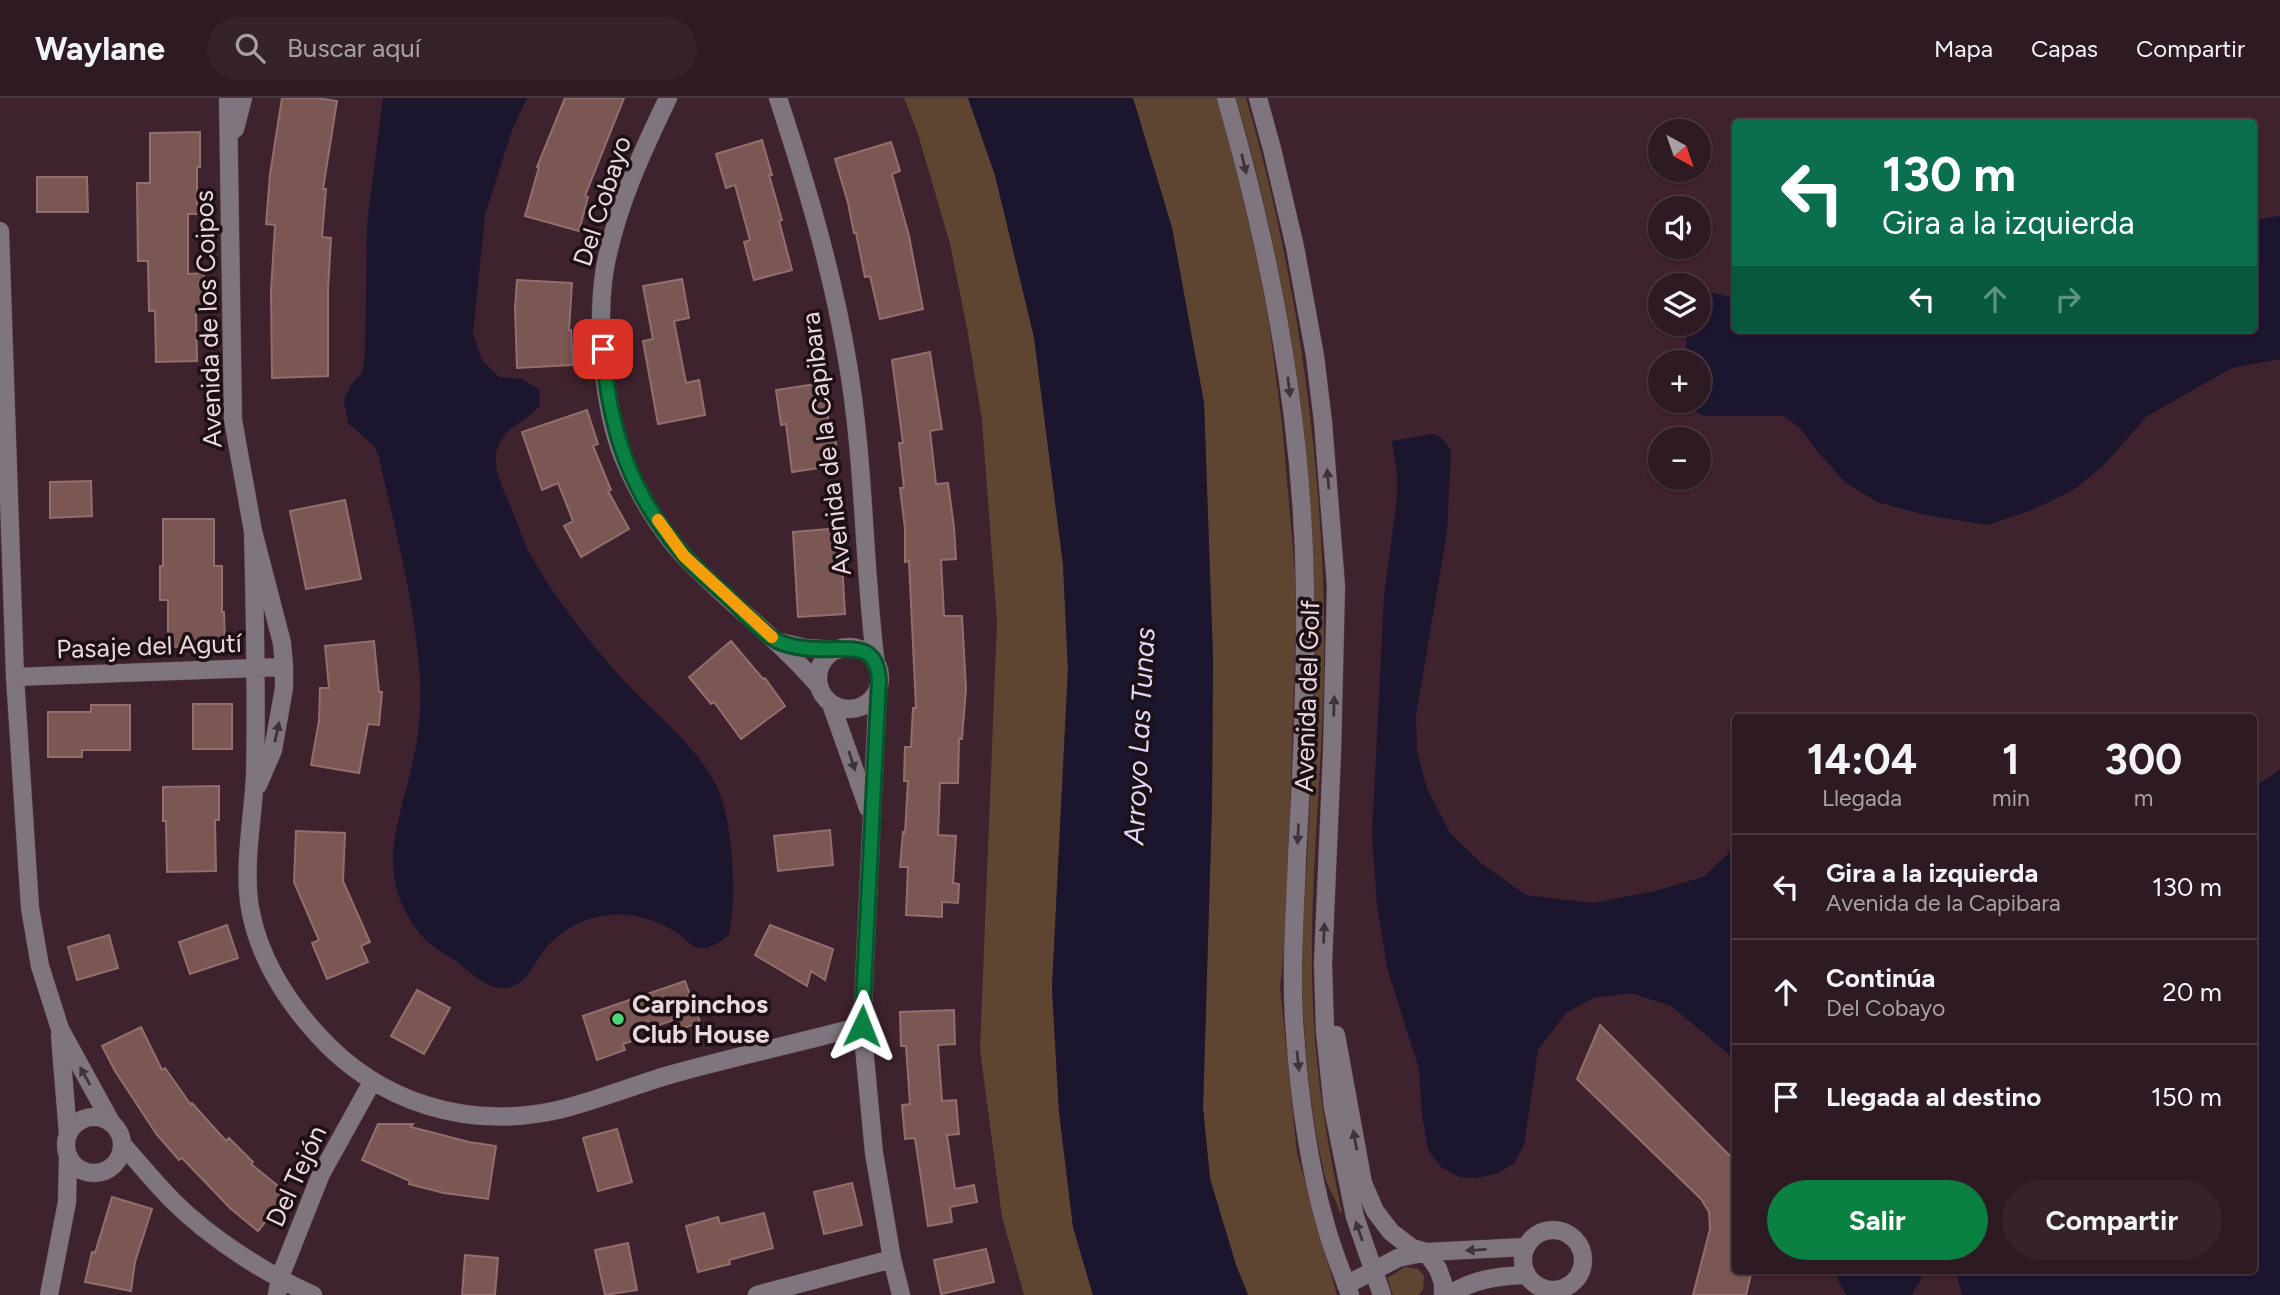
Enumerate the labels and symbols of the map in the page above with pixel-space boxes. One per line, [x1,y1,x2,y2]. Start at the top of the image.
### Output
north arrow [1648,119,1712,182]
street label: Del Cobayo [566,132,638,270]
one-way arrow [1239,153,1250,175]
street label: Avenida de los Coipos [188,190,228,448]
street label: Avenida de la Capibara [794,310,858,578]
pin [573,319,633,379]
one-way arrow [1283,376,1294,398]
one-way arrow [1322,467,1333,489]
street label: Avenida del Golf [1288,599,1326,792]
water label: Arroyo Las Tunas [1116,626,1162,847]
street label: Pasaje del Agutí [56,627,243,665]
one-way arrow [1328,694,1340,716]
one-way arrow [271,721,282,743]
one-way arrow [848,750,858,771]
one-way arrow [1293,823,1304,845]
one-way arrow [1319,922,1330,944]
place label: Carpinchos Club House [632,988,770,1050]
position arrow [825,989,899,1063]
marker: Carpinchos Club House [610,1011,626,1027]
one-way arrow [1292,1050,1303,1072]
one-way arrow [79,1066,91,1085]
street label: Del Tejón [259,1120,333,1232]
one-way arrow [1349,1129,1360,1151]
one-way arrow [1353,1220,1364,1241]
one-way arrow [1464,1244,1486,1255]

